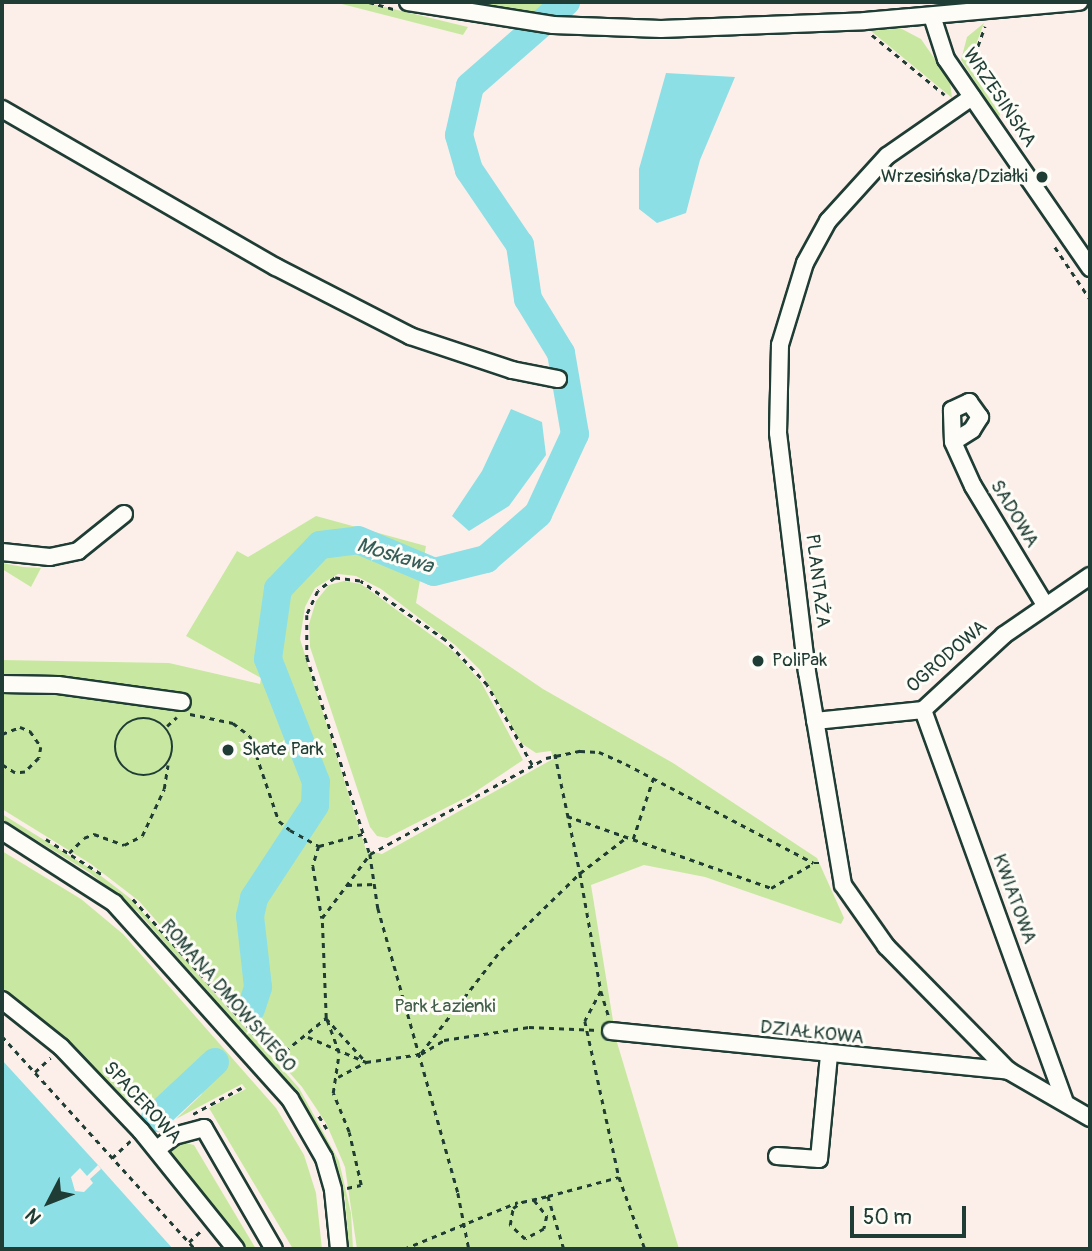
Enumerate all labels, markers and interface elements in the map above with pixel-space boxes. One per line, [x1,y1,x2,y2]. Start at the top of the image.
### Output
street label: WRZESIŃSKA [958,44,1040,152]
place label: Wrzesińska/Działki [881,166,1028,188]
marker: Wrzesińska/Działki [1034,169,1050,185]
street label: SADOWA [985,476,1043,552]
water label: Moskawa [354,533,436,579]
street label: PLANTAŻA [800,533,834,629]
street label: OGRODOWA [902,616,992,698]
place label: PoliPak [772,650,827,672]
marker: PoliPak [750,653,766,669]
place label: Skate Park [242,739,324,761]
marker: Skate Park [220,742,236,758]
street label: KWIATOWA [987,851,1041,947]
street label: ROMANA DMOWSKIEGO [156,915,300,1077]
park label: Park Łazienki [394,996,496,1018]
street label: DZIAŁKOWA [759,1016,865,1050]
street label: SPACEROWA [98,1057,186,1149]
north arrow [14,1167,84,1237]
scale bar [854,1192,970,1236]
text: N [20,1203,47,1229]
text: 50 m [863,1204,912,1231]

